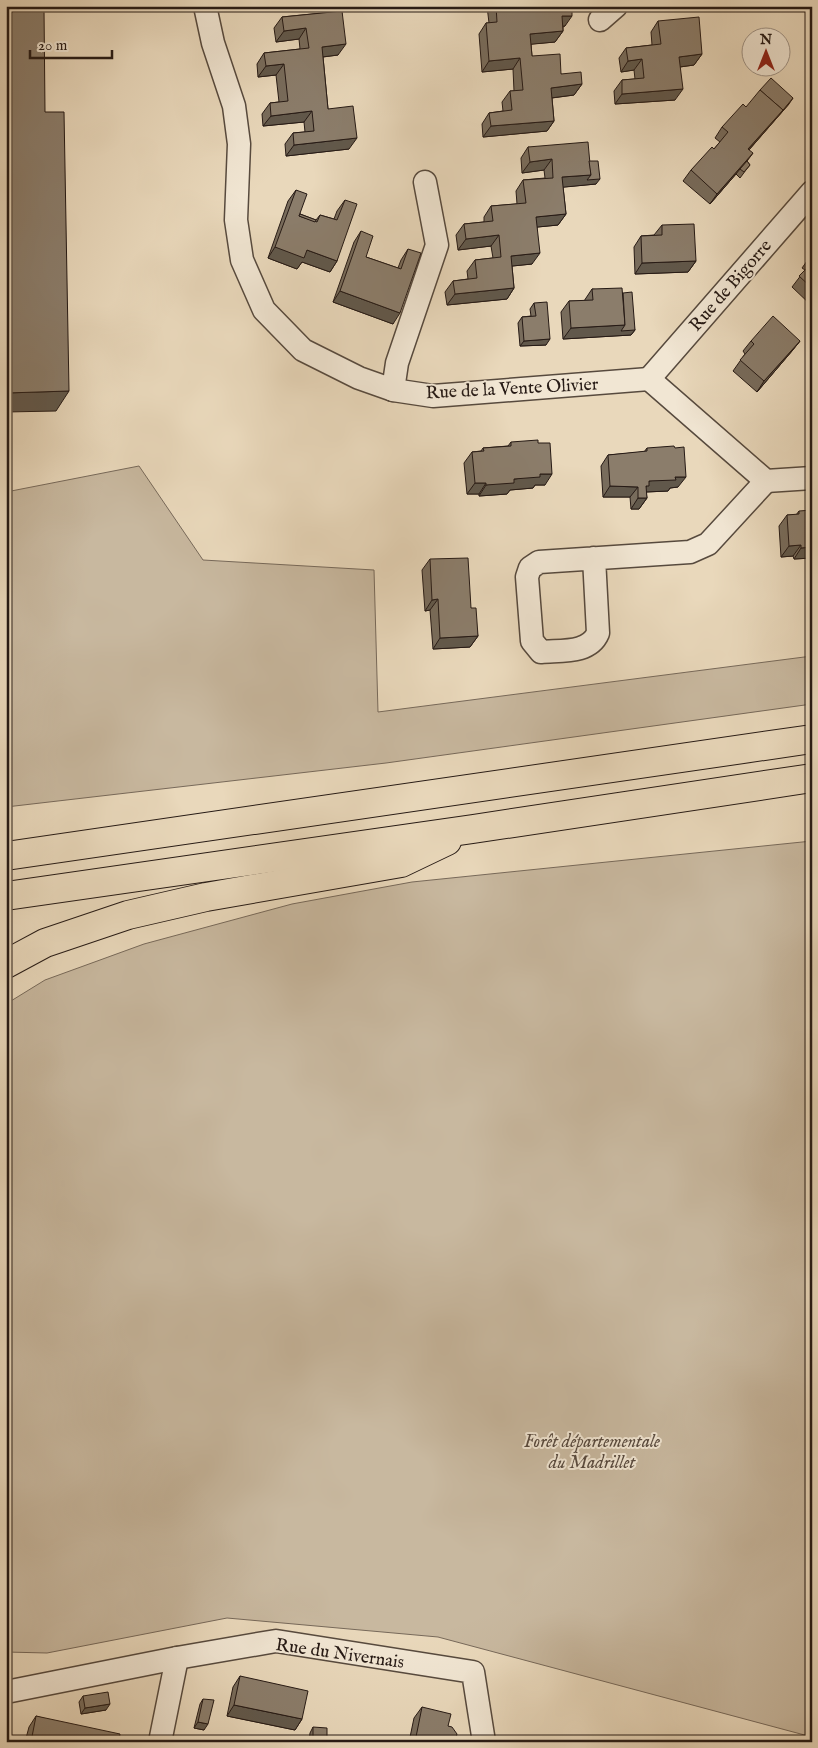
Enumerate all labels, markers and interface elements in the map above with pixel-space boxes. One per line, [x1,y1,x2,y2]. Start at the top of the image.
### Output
scale bar [30,28,112,60]
north arrow [740,28,790,78]
text: N [759,31,772,49]
text: 20 m [38,36,68,55]
street label: Rue de Bigorre [685,235,777,337]
street label: Rue de la Vente Olivier [425,373,599,406]
park label: Forêt départementale du Madrillet [524,1431,660,1475]
street label: Rue du Nivernais [274,1634,405,1675]

